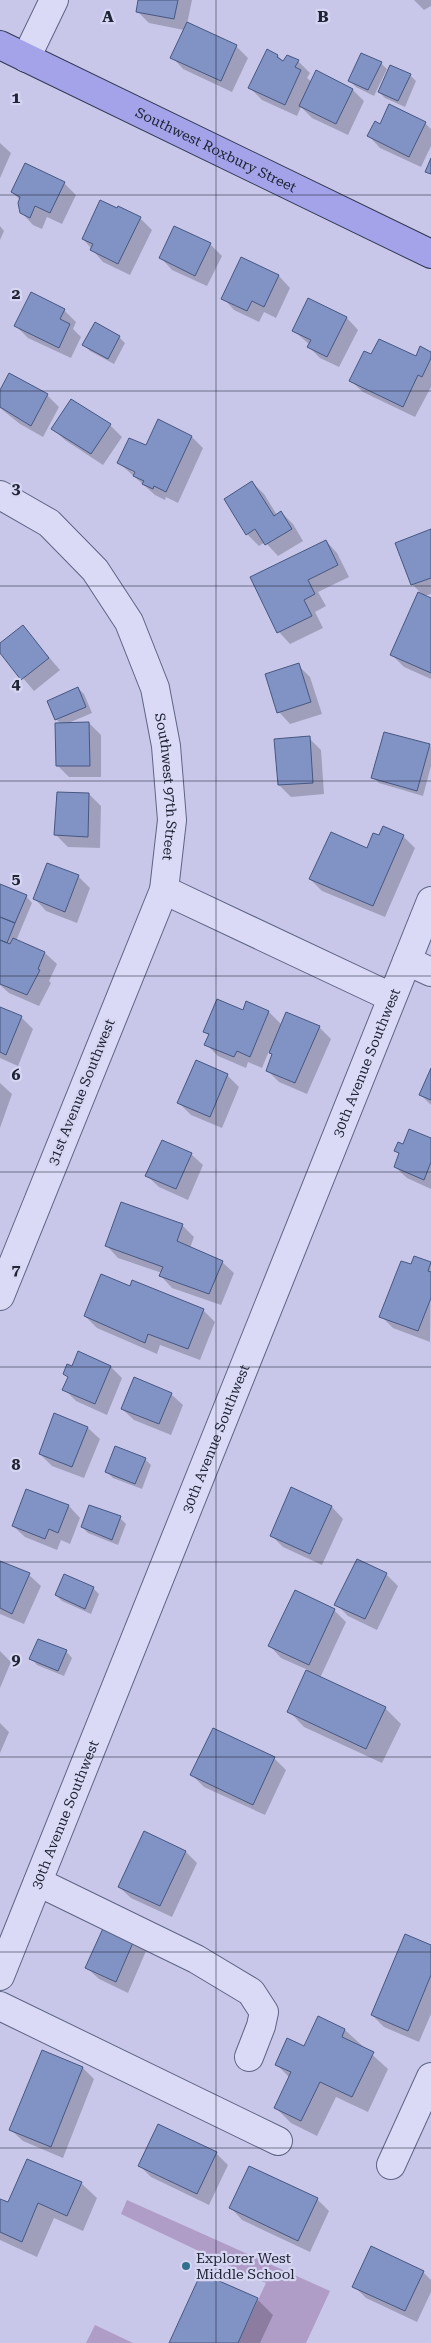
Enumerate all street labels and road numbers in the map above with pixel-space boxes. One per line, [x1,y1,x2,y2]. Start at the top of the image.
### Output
street label: Southwest Roxbury Street [133,104,299,195]
street label: Southwest 97th Street [152,712,180,861]
street label: 30th Avenue Southwest [329,986,403,1139]
street label: 31st Avenue Southwest [44,1017,118,1167]
street label: 30th Avenue Southwest [179,1362,252,1515]
street label: 30th Avenue Southwest [28,1738,102,1891]

